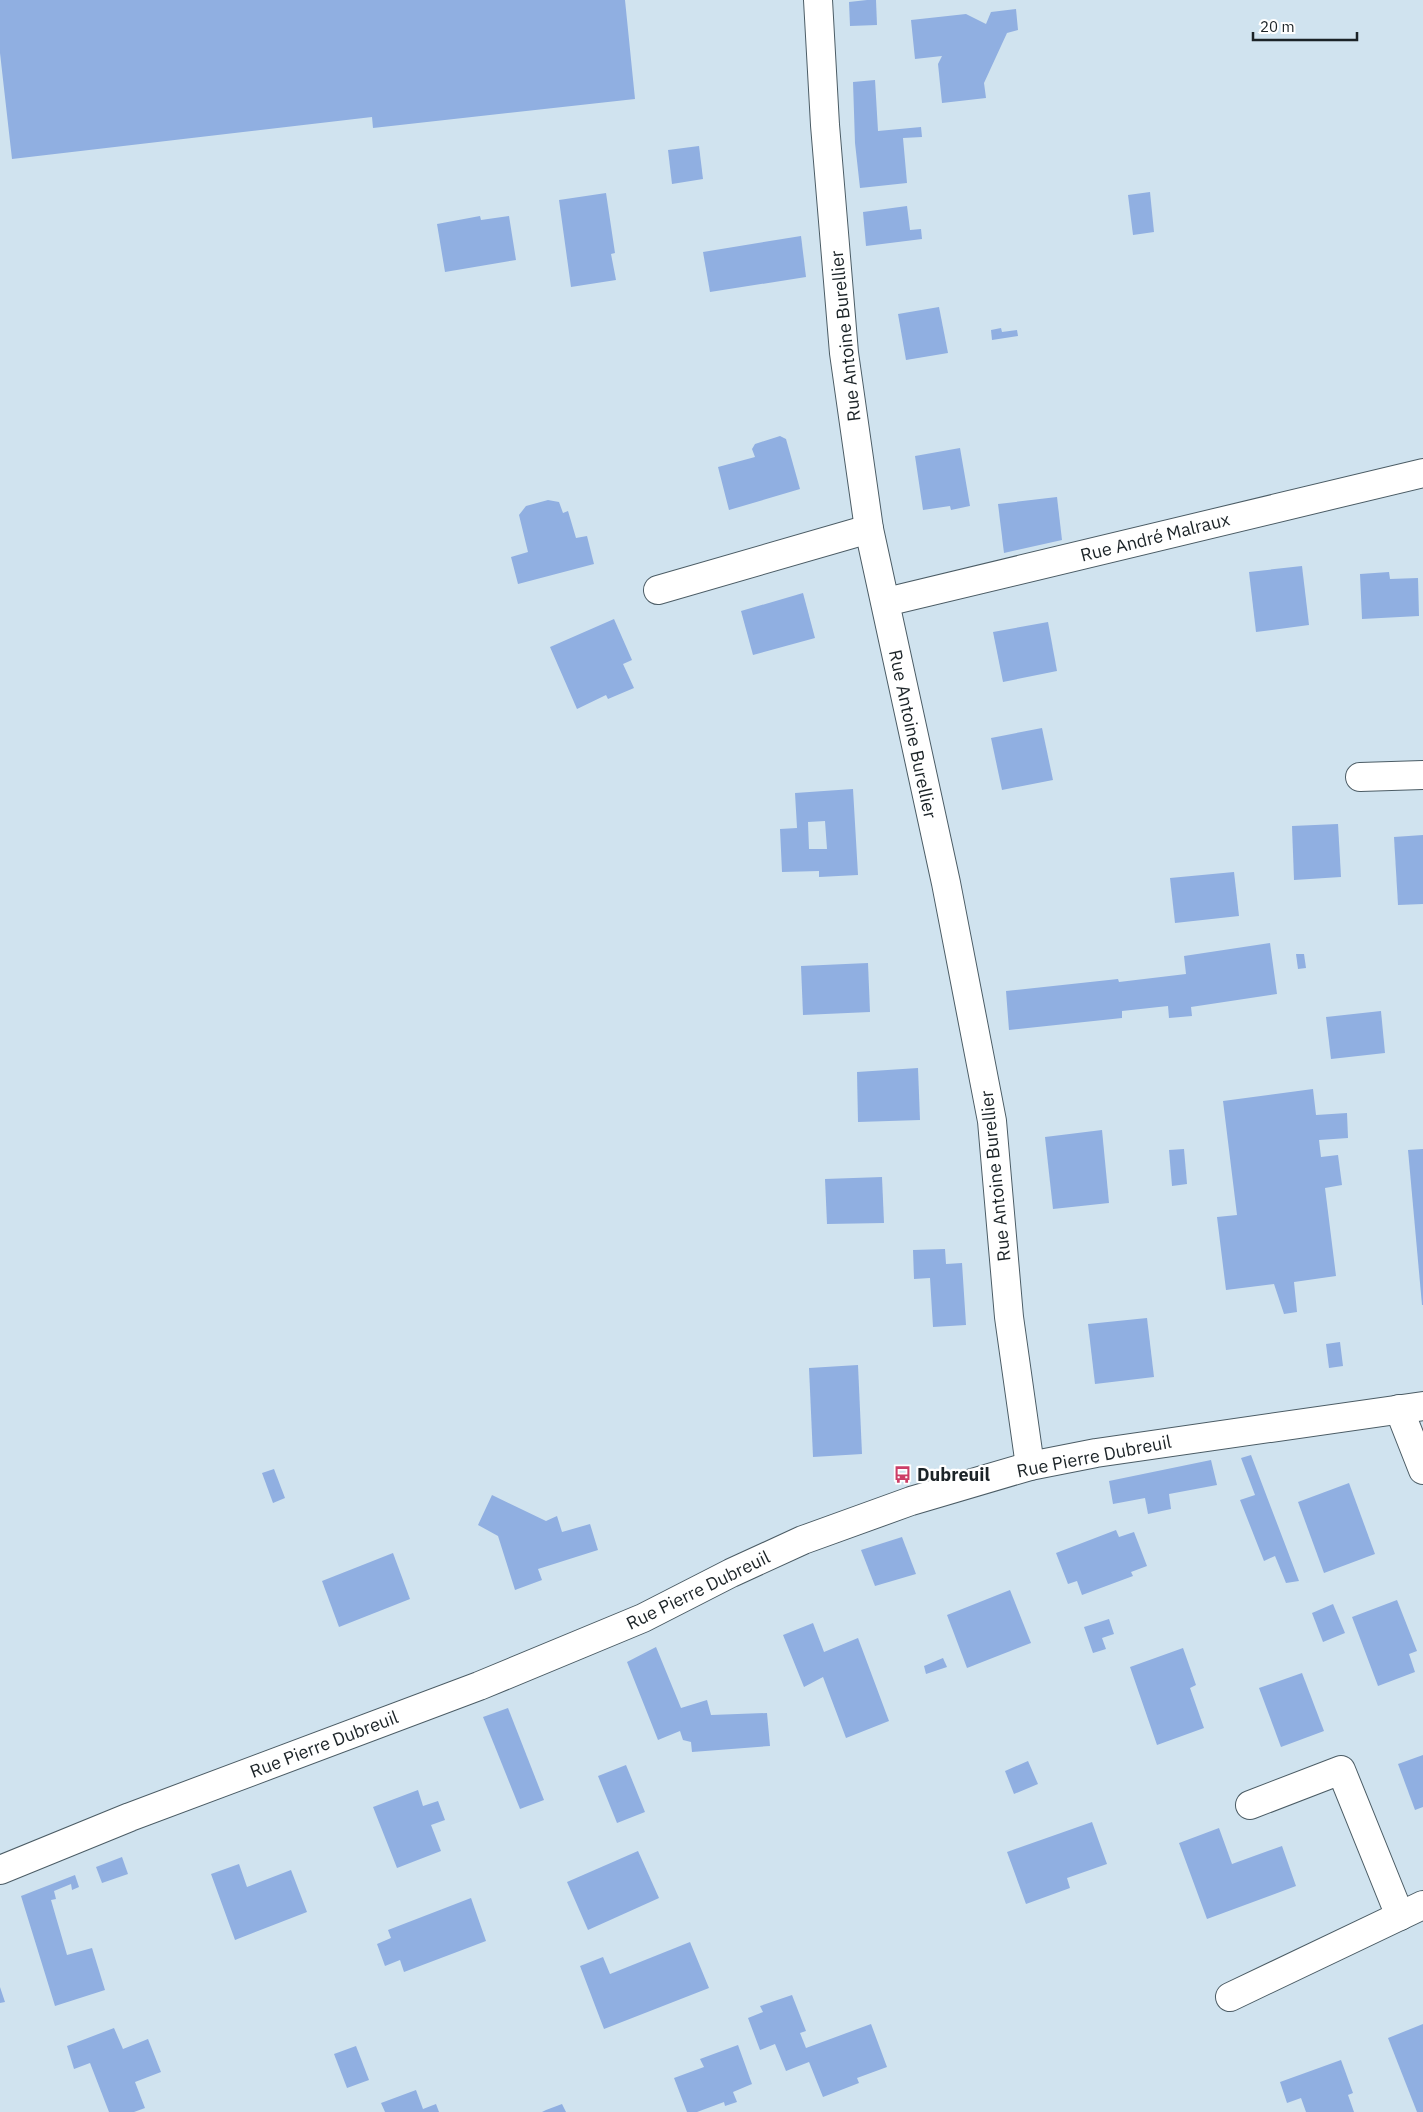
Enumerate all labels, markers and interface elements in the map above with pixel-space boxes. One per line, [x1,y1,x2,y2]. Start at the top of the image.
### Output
scale bar [1253,10,1357,42]
text: 20 m [1260,17,1295,36]
street label: Rue Antoine Burellier [825,249,865,423]
street label: Rue André Malraux [1078,507,1232,567]
street label: Rue Antoine Burellier [884,648,942,821]
street label: Rue Antoine Burellier [975,1089,1015,1263]
street label: Rue Pierre Dubreuil [1015,1430,1173,1482]
place label: Dubreuil [917,1463,990,1486]
bus stop icon: Dubreuil [893,1464,913,1484]
street label: Rue Pierre Dubreuil [622,1545,774,1635]
street label: Rue Pierre Dubreuil [247,1705,402,1783]

